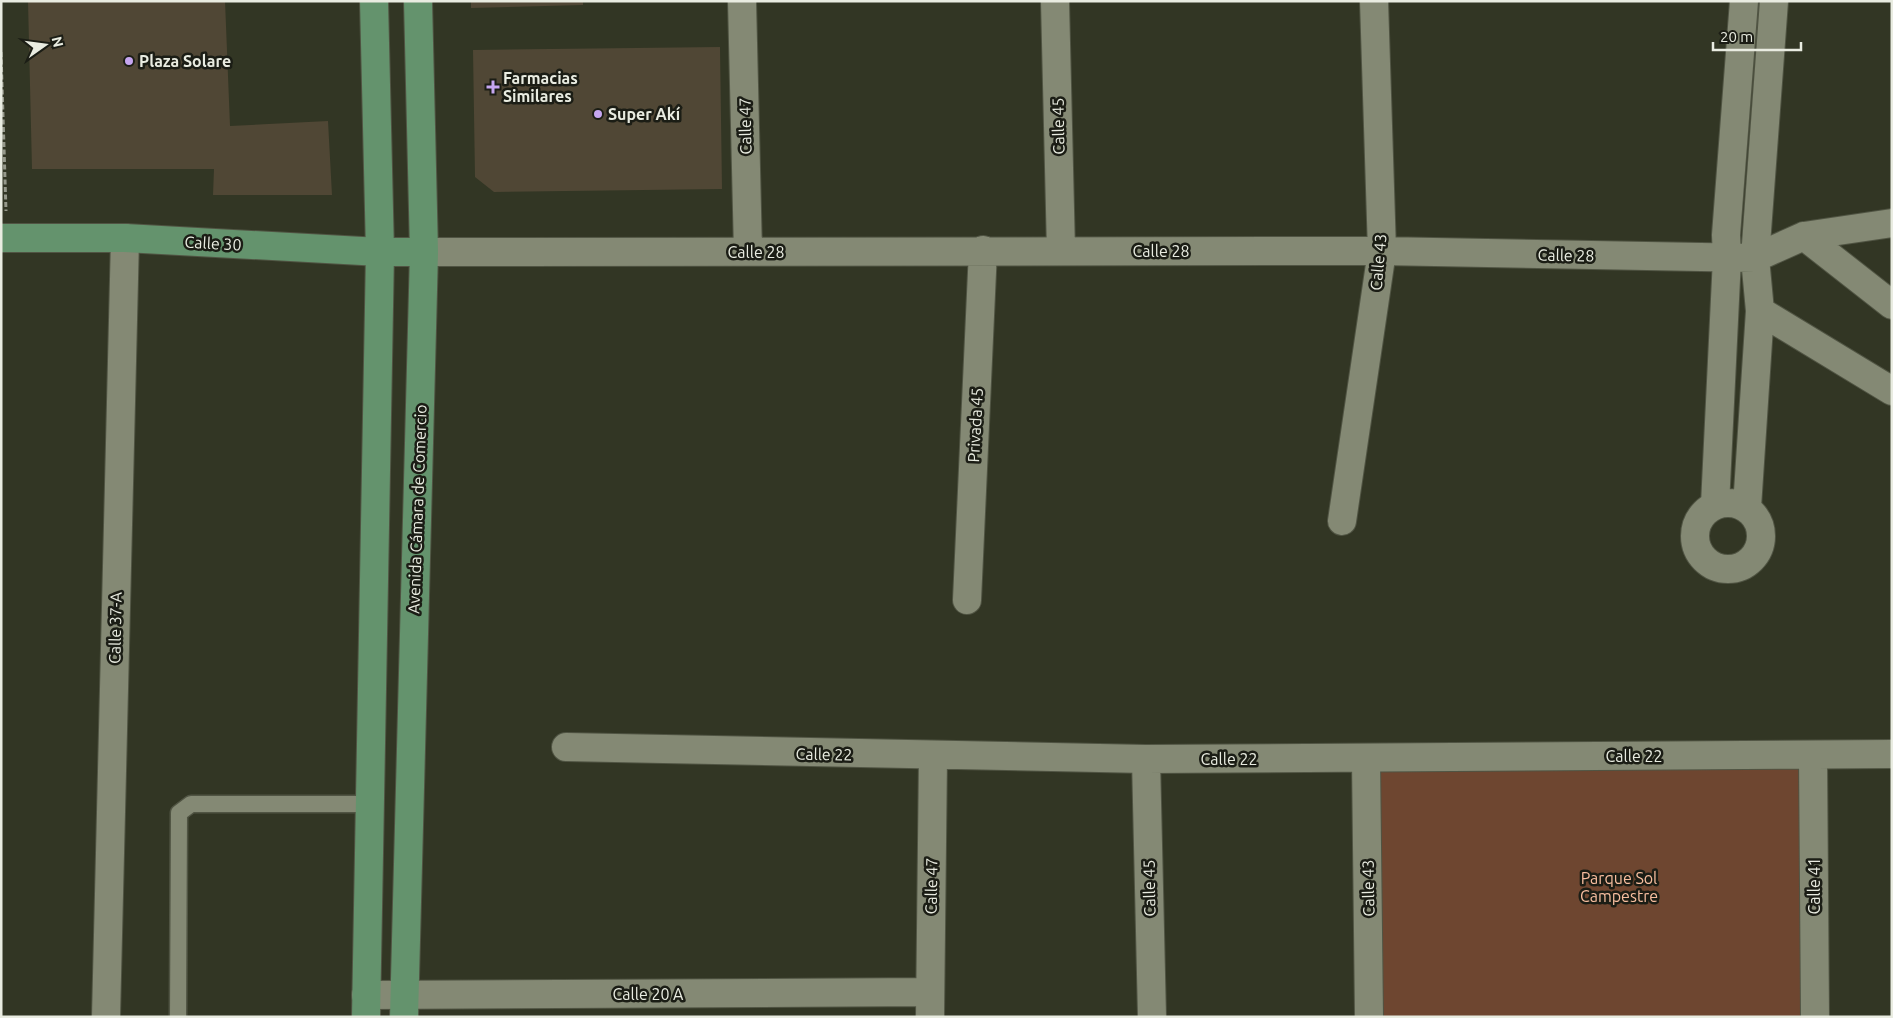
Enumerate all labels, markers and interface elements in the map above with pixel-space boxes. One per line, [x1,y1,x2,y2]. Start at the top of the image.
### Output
north arrow [20,20,70,70]
scale bar [1713,20,1800,52]
text: 20 m [1720,28,1753,45]
text: N [49,35,67,49]
place label: Plaza Solare [139,52,231,70]
marker: Plaza Solare [123,55,135,67]
place label: Farmacias Similares [503,69,578,105]
marker: Farmacias Similares [487,81,499,93]
street label: Calle 47 [736,97,754,155]
street label: Calle 45 [1049,97,1067,155]
place label: Super Akí [608,105,681,123]
marker: Super Akí [592,108,604,120]
street label: Calle 30 [184,233,242,253]
street label: Calle 43 [1367,233,1389,291]
street label: Calle 28 [1133,242,1189,260]
street label: Calle 28 [728,243,784,261]
street label: Calle 28 [1537,246,1595,264]
street label: Privada 45 [964,387,986,463]
street label: Avenida Cámara de Comercio [404,404,430,614]
street label: Calle 37-A [105,591,125,664]
street label: Calle 22 [795,745,853,763]
street label: Calle 22 [1606,747,1662,765]
street label: Calle 22 [1201,750,1257,768]
street label: Calle 47 [922,857,940,915]
street label: Calle 41 [1805,858,1823,914]
street label: Calle 45 [1140,859,1158,917]
street label: Calle 43 [1359,859,1377,917]
park label: Parque Sol Campestre [1580,869,1658,905]
street label: Calle 20 A [612,985,684,1003]

